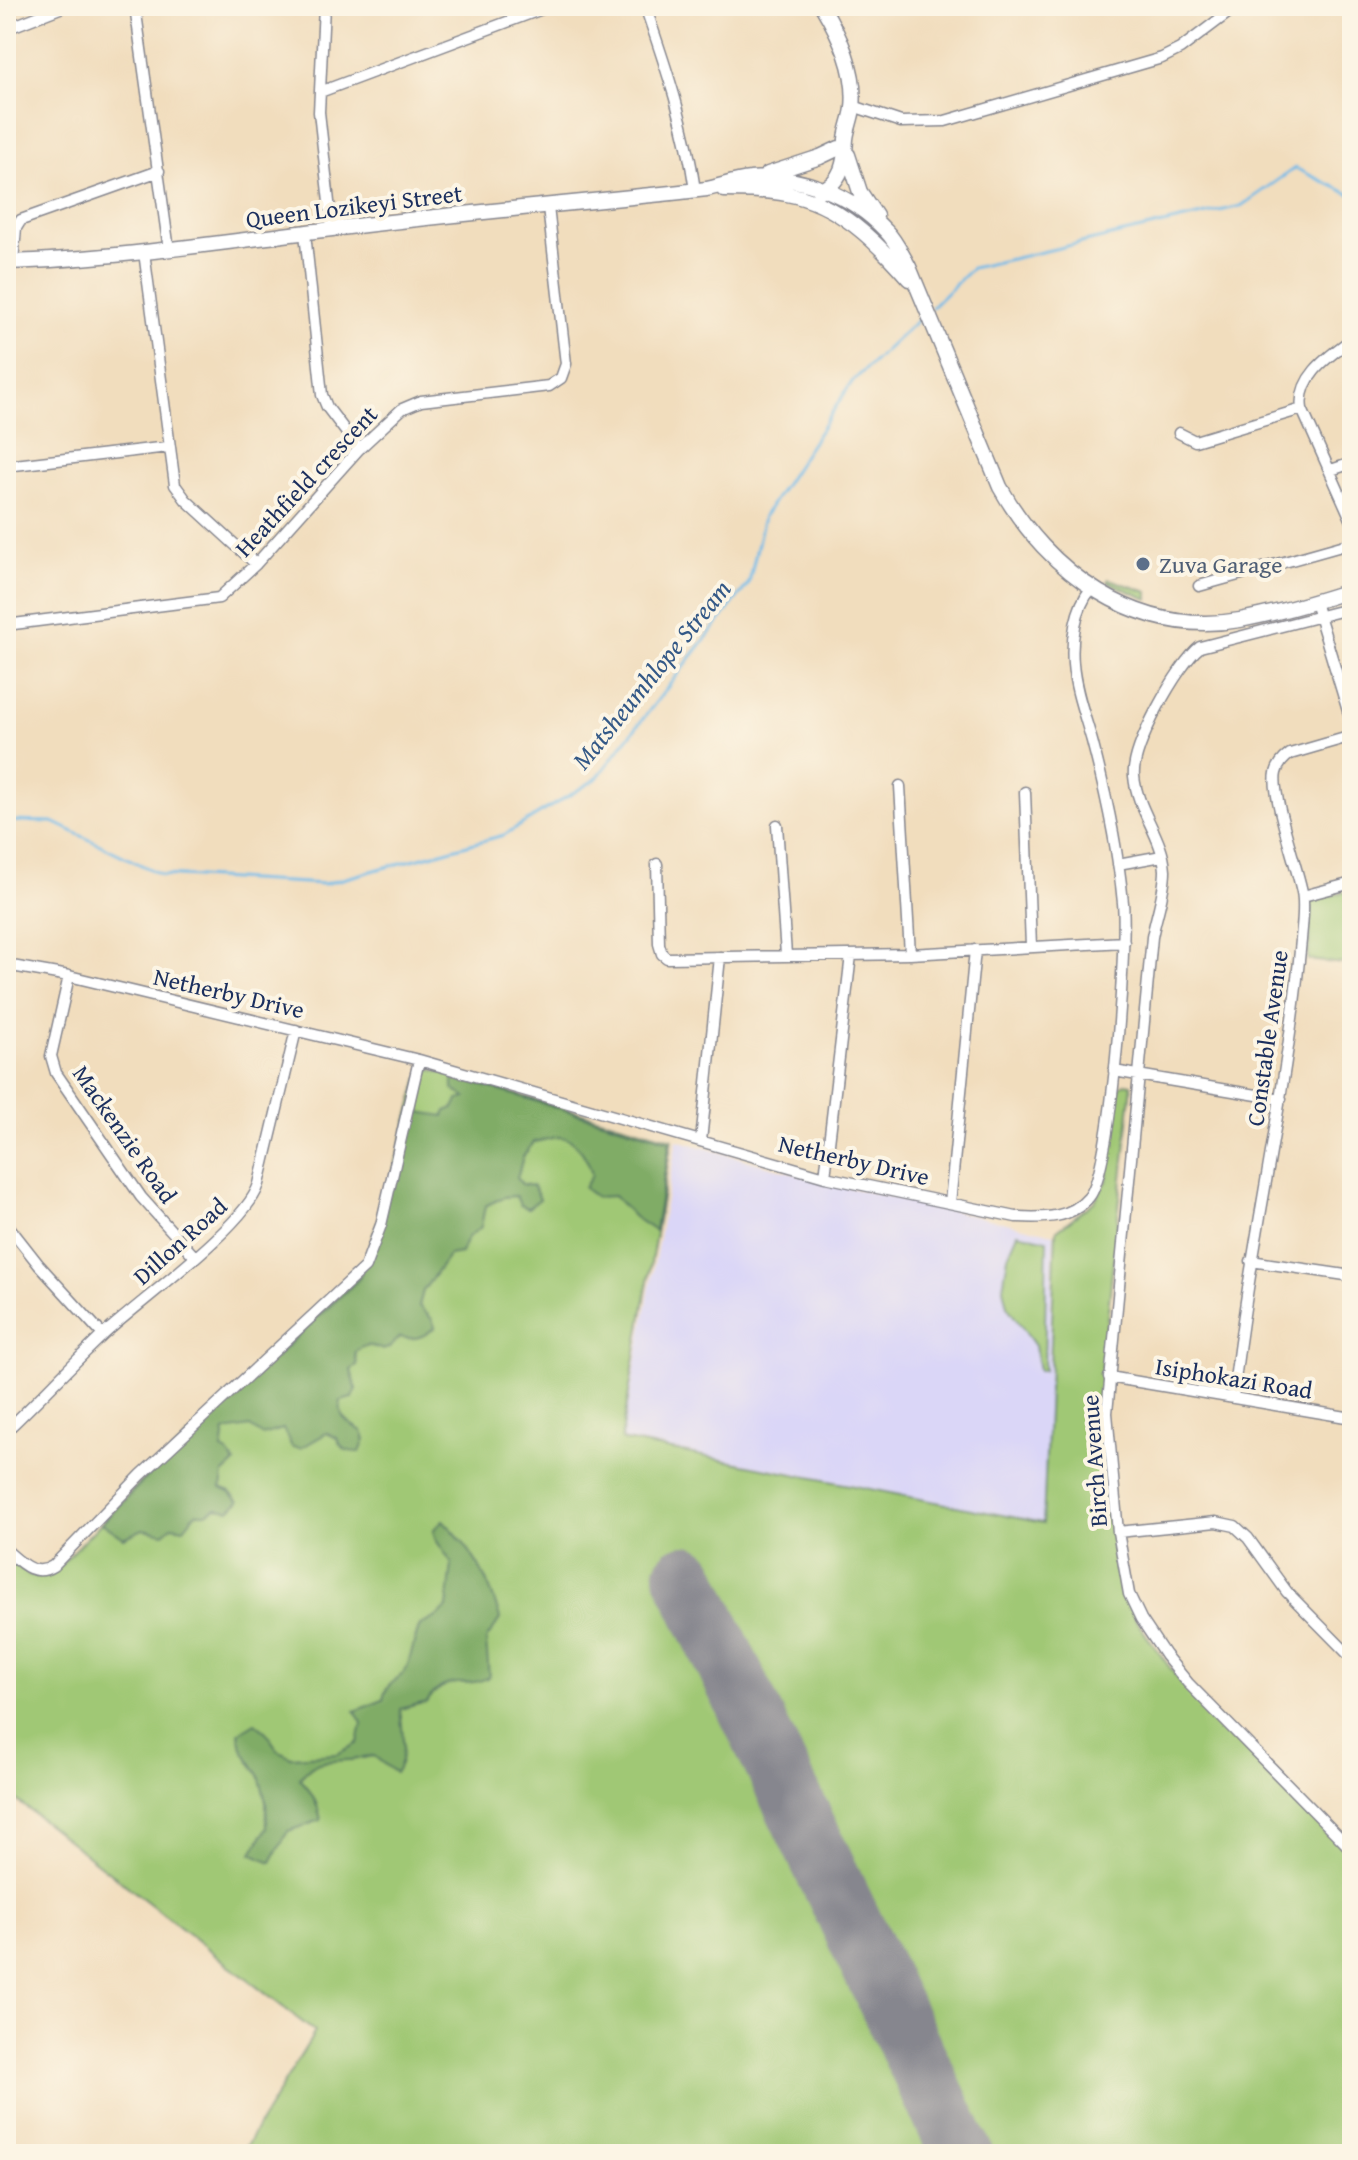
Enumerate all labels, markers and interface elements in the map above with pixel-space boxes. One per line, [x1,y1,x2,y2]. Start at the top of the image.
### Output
street label: Queen Lozikeyi Street [244,175,465,237]
street label: Heathfield crescent [226,397,386,565]
place label: Zuva Garage [1159,547,1283,582]
marker: Zuva Garage [1134,555,1152,573]
water label: Matsheumhlope Stream [562,571,740,777]
street label: Constable Avenue [1237,948,1297,1128]
street label: Netherby Drive [150,959,308,1027]
street label: Mackenzie Road [64,1058,186,1210]
street label: Netherby Drive [775,1126,933,1194]
street label: Dillon Road [125,1189,235,1293]
street label: Isiphokazi Road [1153,1348,1315,1408]
street label: Birch Avenue [1072,1394,1116,1528]

